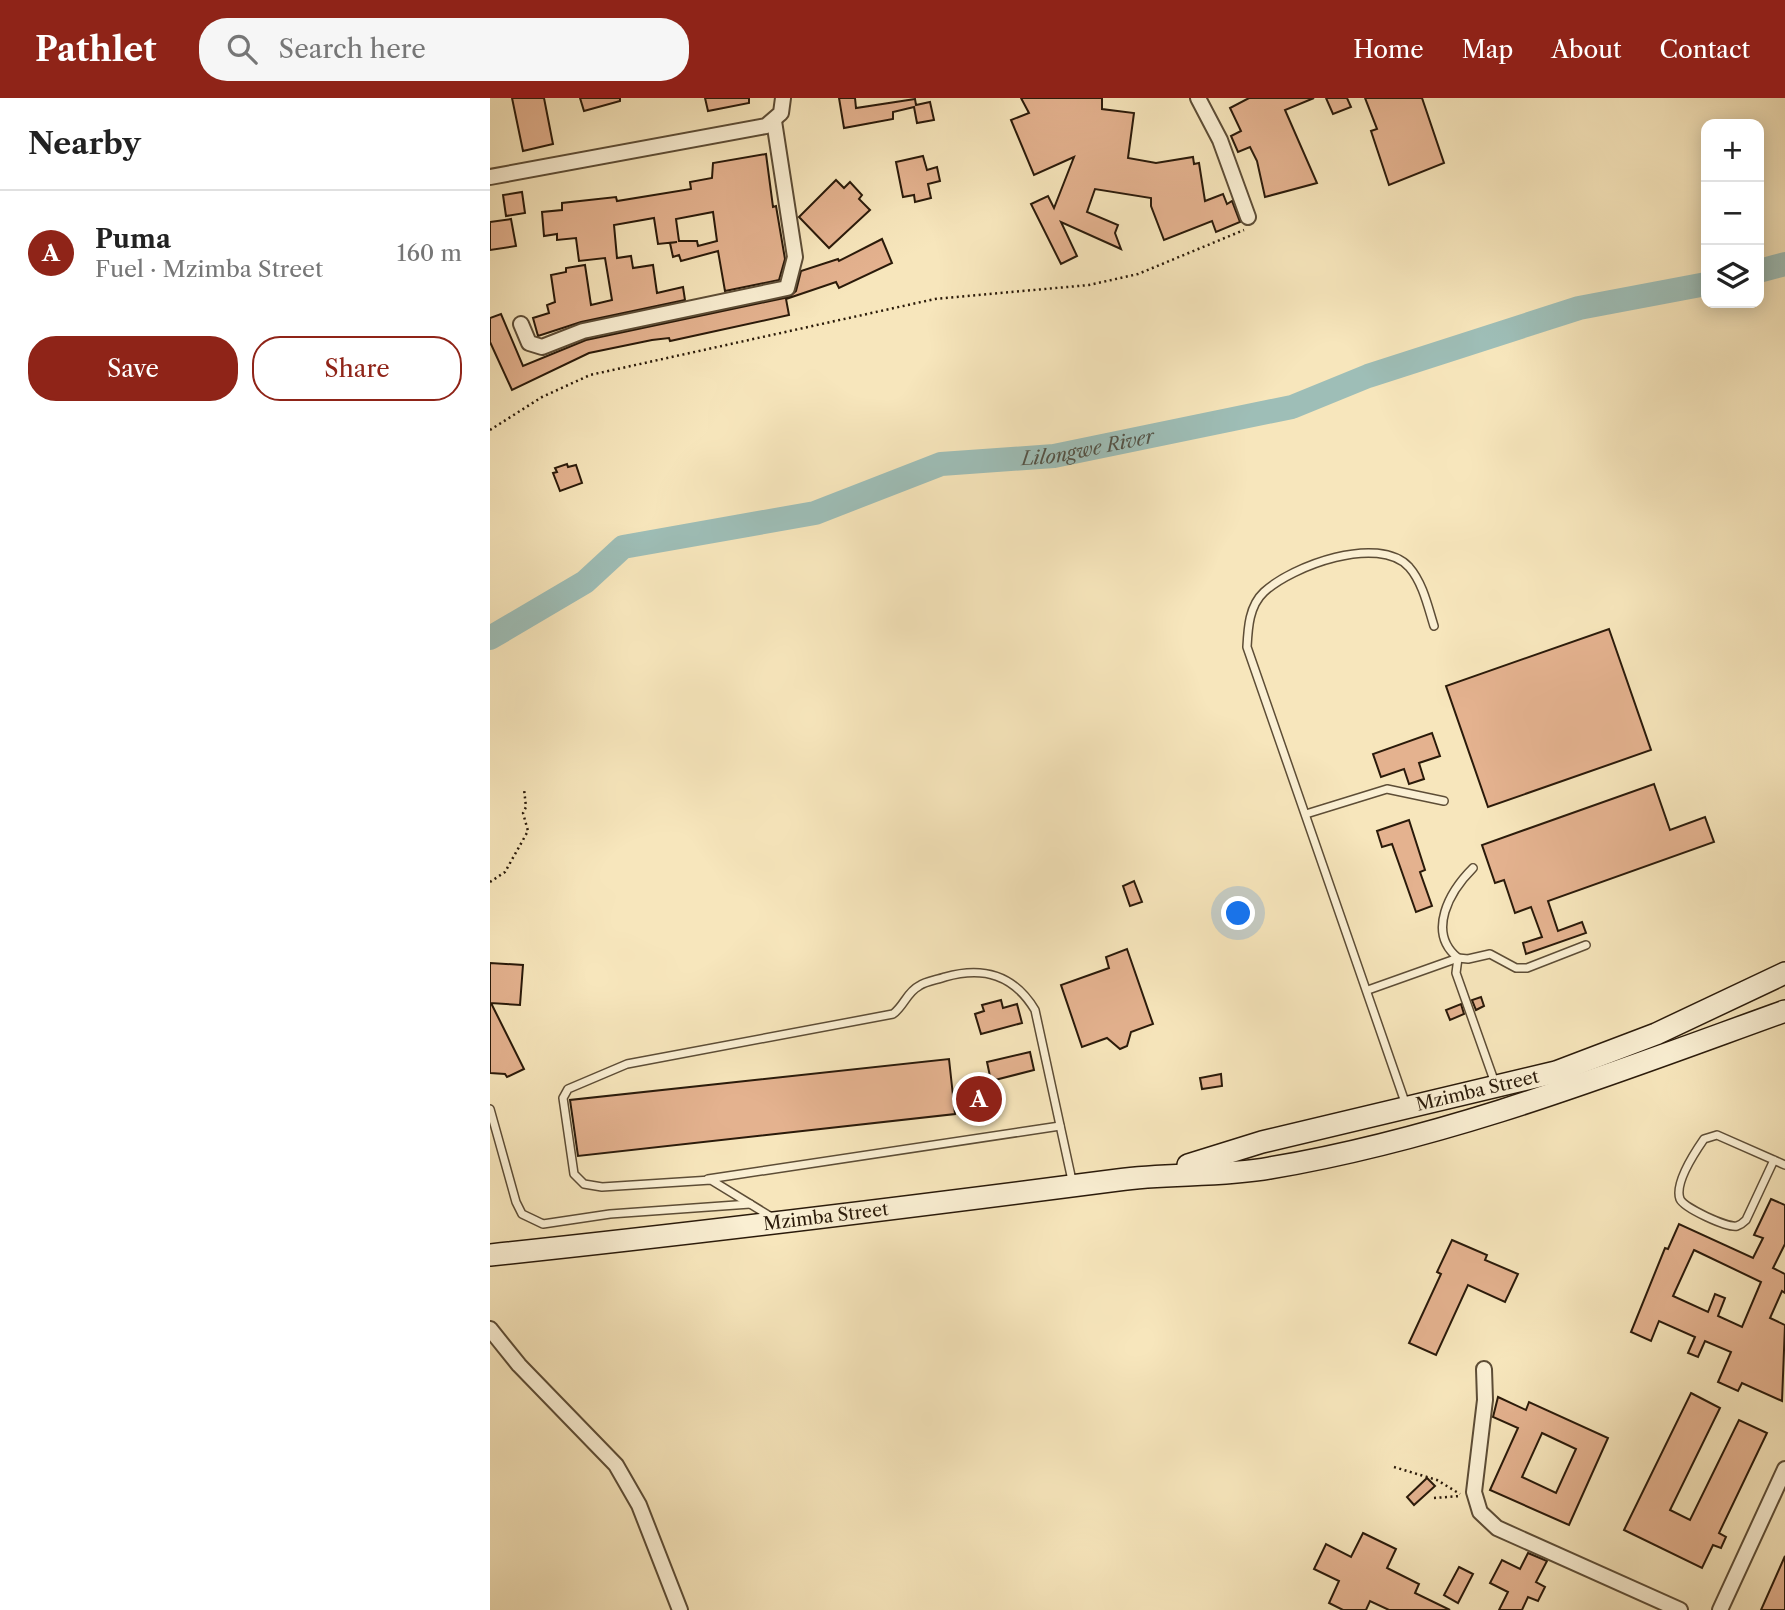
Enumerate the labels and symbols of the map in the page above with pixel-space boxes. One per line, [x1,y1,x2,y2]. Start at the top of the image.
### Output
water label: Lilongwe River [1018,424,1158,470]
your location [1221,896,1255,930]
street label: Mzimba Street [1414,1065,1542,1116]
pin: A [956,1073,1002,1125]
street label: Mzimba Street [762,1198,890,1235]

